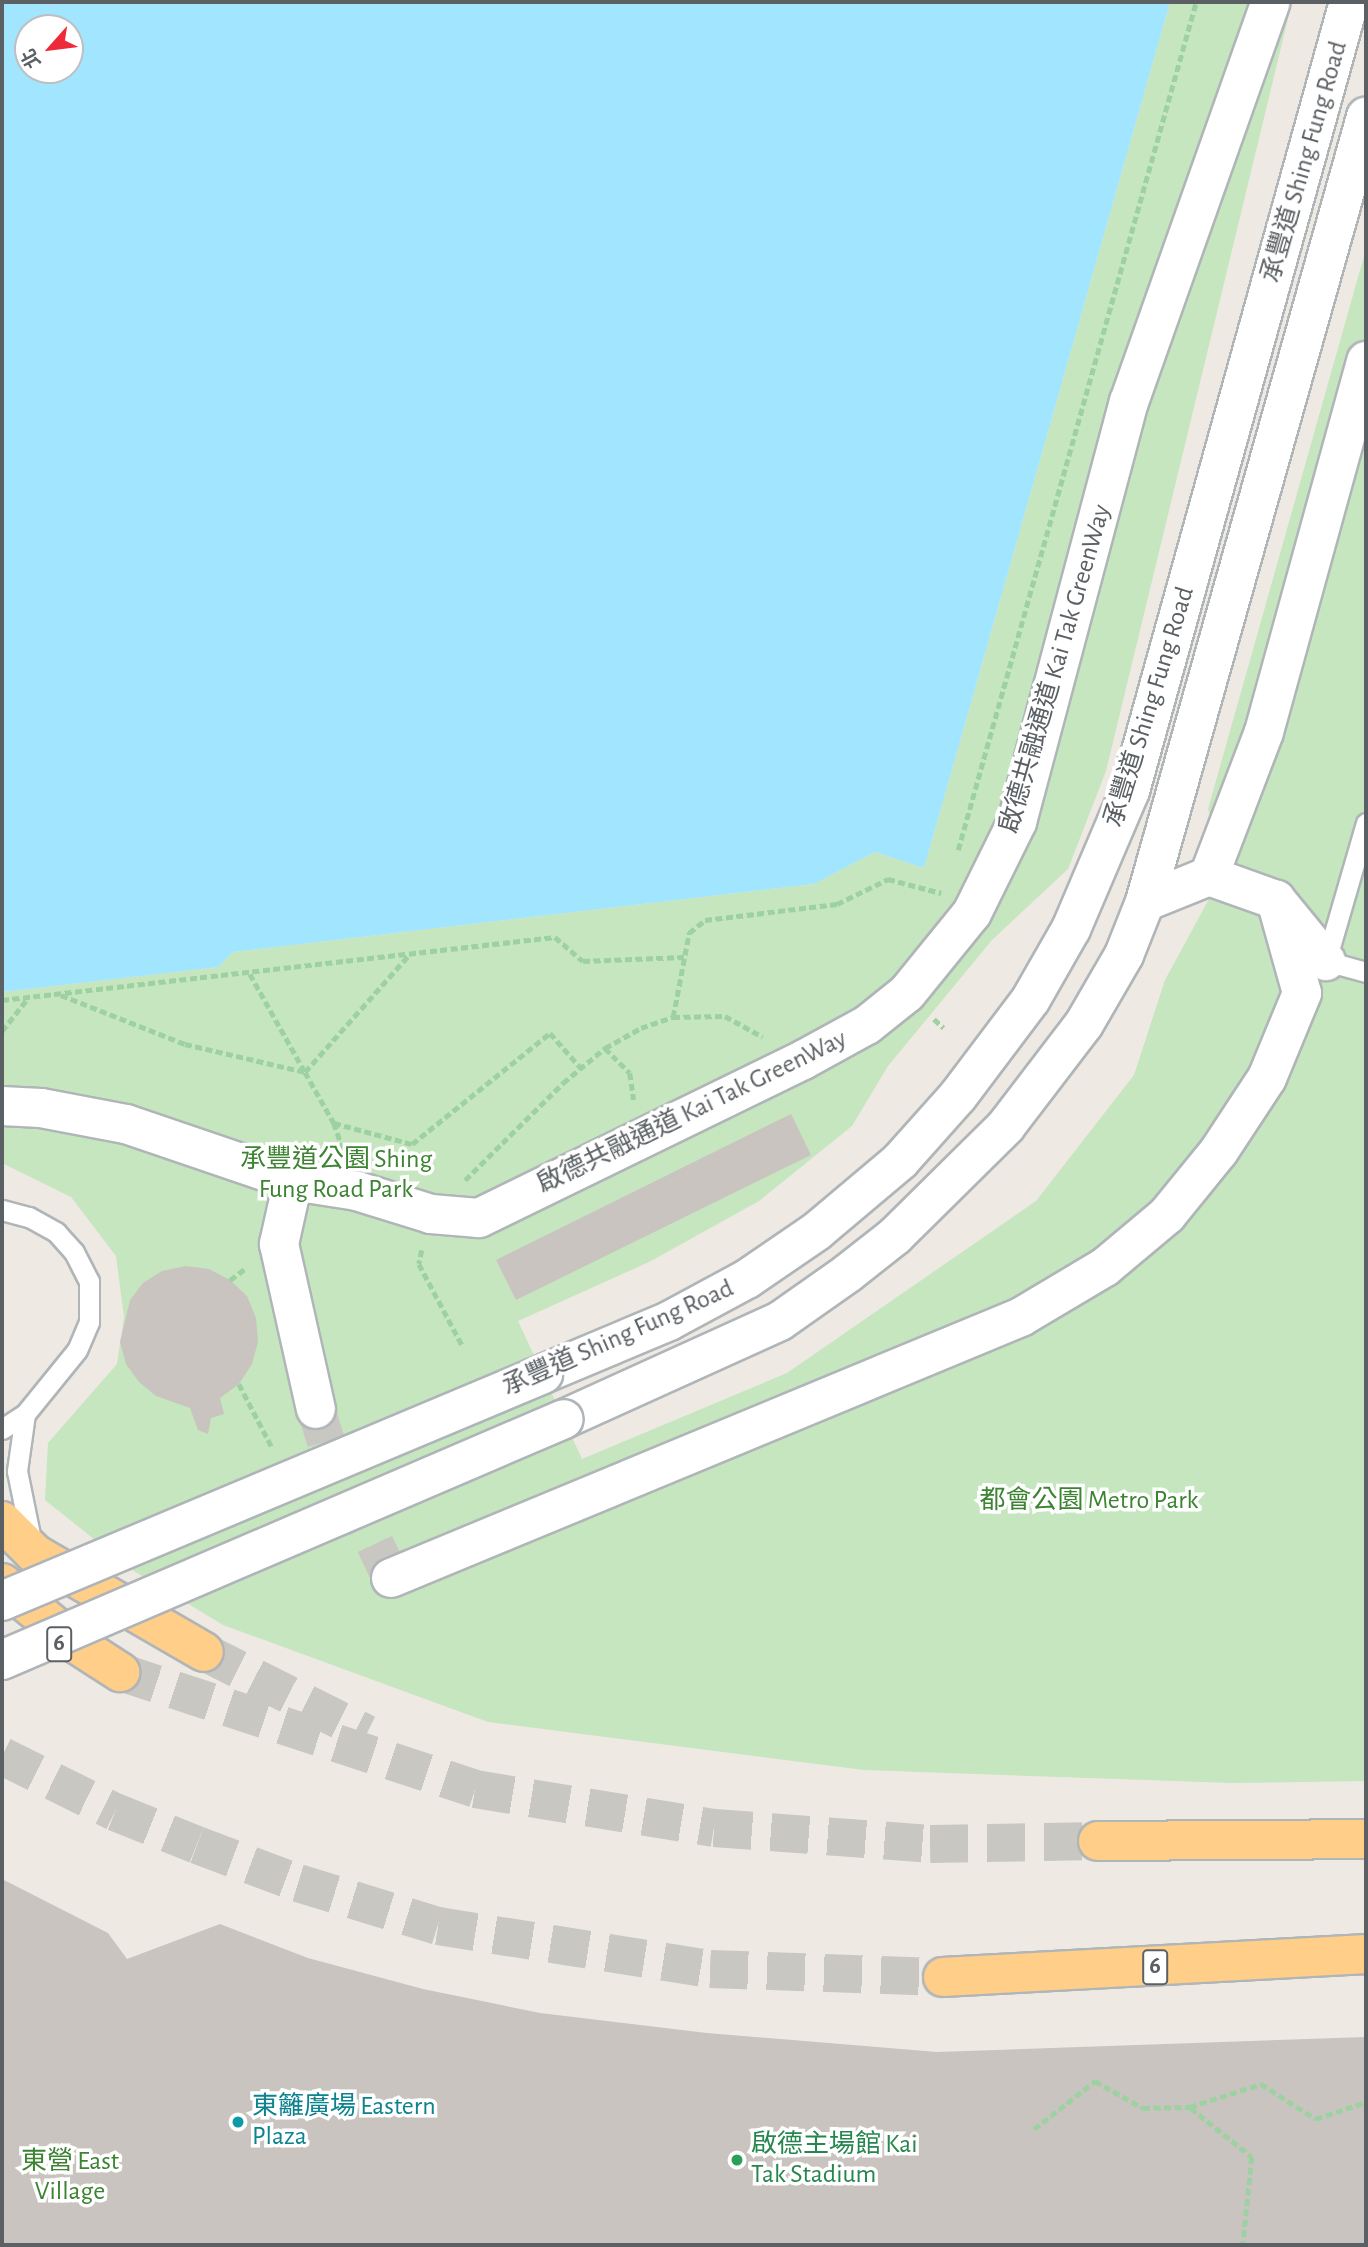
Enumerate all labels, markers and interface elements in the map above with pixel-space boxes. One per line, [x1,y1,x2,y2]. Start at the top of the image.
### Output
north arrow [14,14,84,84]
street label: 承豐道 Shing Fung Road [1256,38,1354,286]
text: 北 [19,45,45,71]
street label: 啟德共融通道 Kai Tak GreenWay [994,501,1118,837]
street label: 承豐道 Shing Fung Road [1099,583,1201,831]
street label: 啟德共融通道 Kai Tak GreenWay [532,1023,852,1201]
park label: 承豐道公園 Shing Fung Road Park [240,1144,432,1206]
street label: 承豐道 Shing Fung Road [498,1273,738,1403]
park label: 都會公園 Metro Park [980,1485,1198,1517]
road number: 6 [45,1624,73,1664]
road number: 6 [1141,1946,1169,1988]
place label: 東籬廣場 Eastern Plaza [252,2091,436,2152]
marker: 東籬廣場 Eastern Plaza [230,2114,246,2130]
place label: 啟德主場館 Kai Tak Stadium [751,2129,918,2190]
park label: 東營 East Village [21,2146,119,2208]
marker: 啟德主場館 Kai Tak Stadium [729,2152,745,2168]

